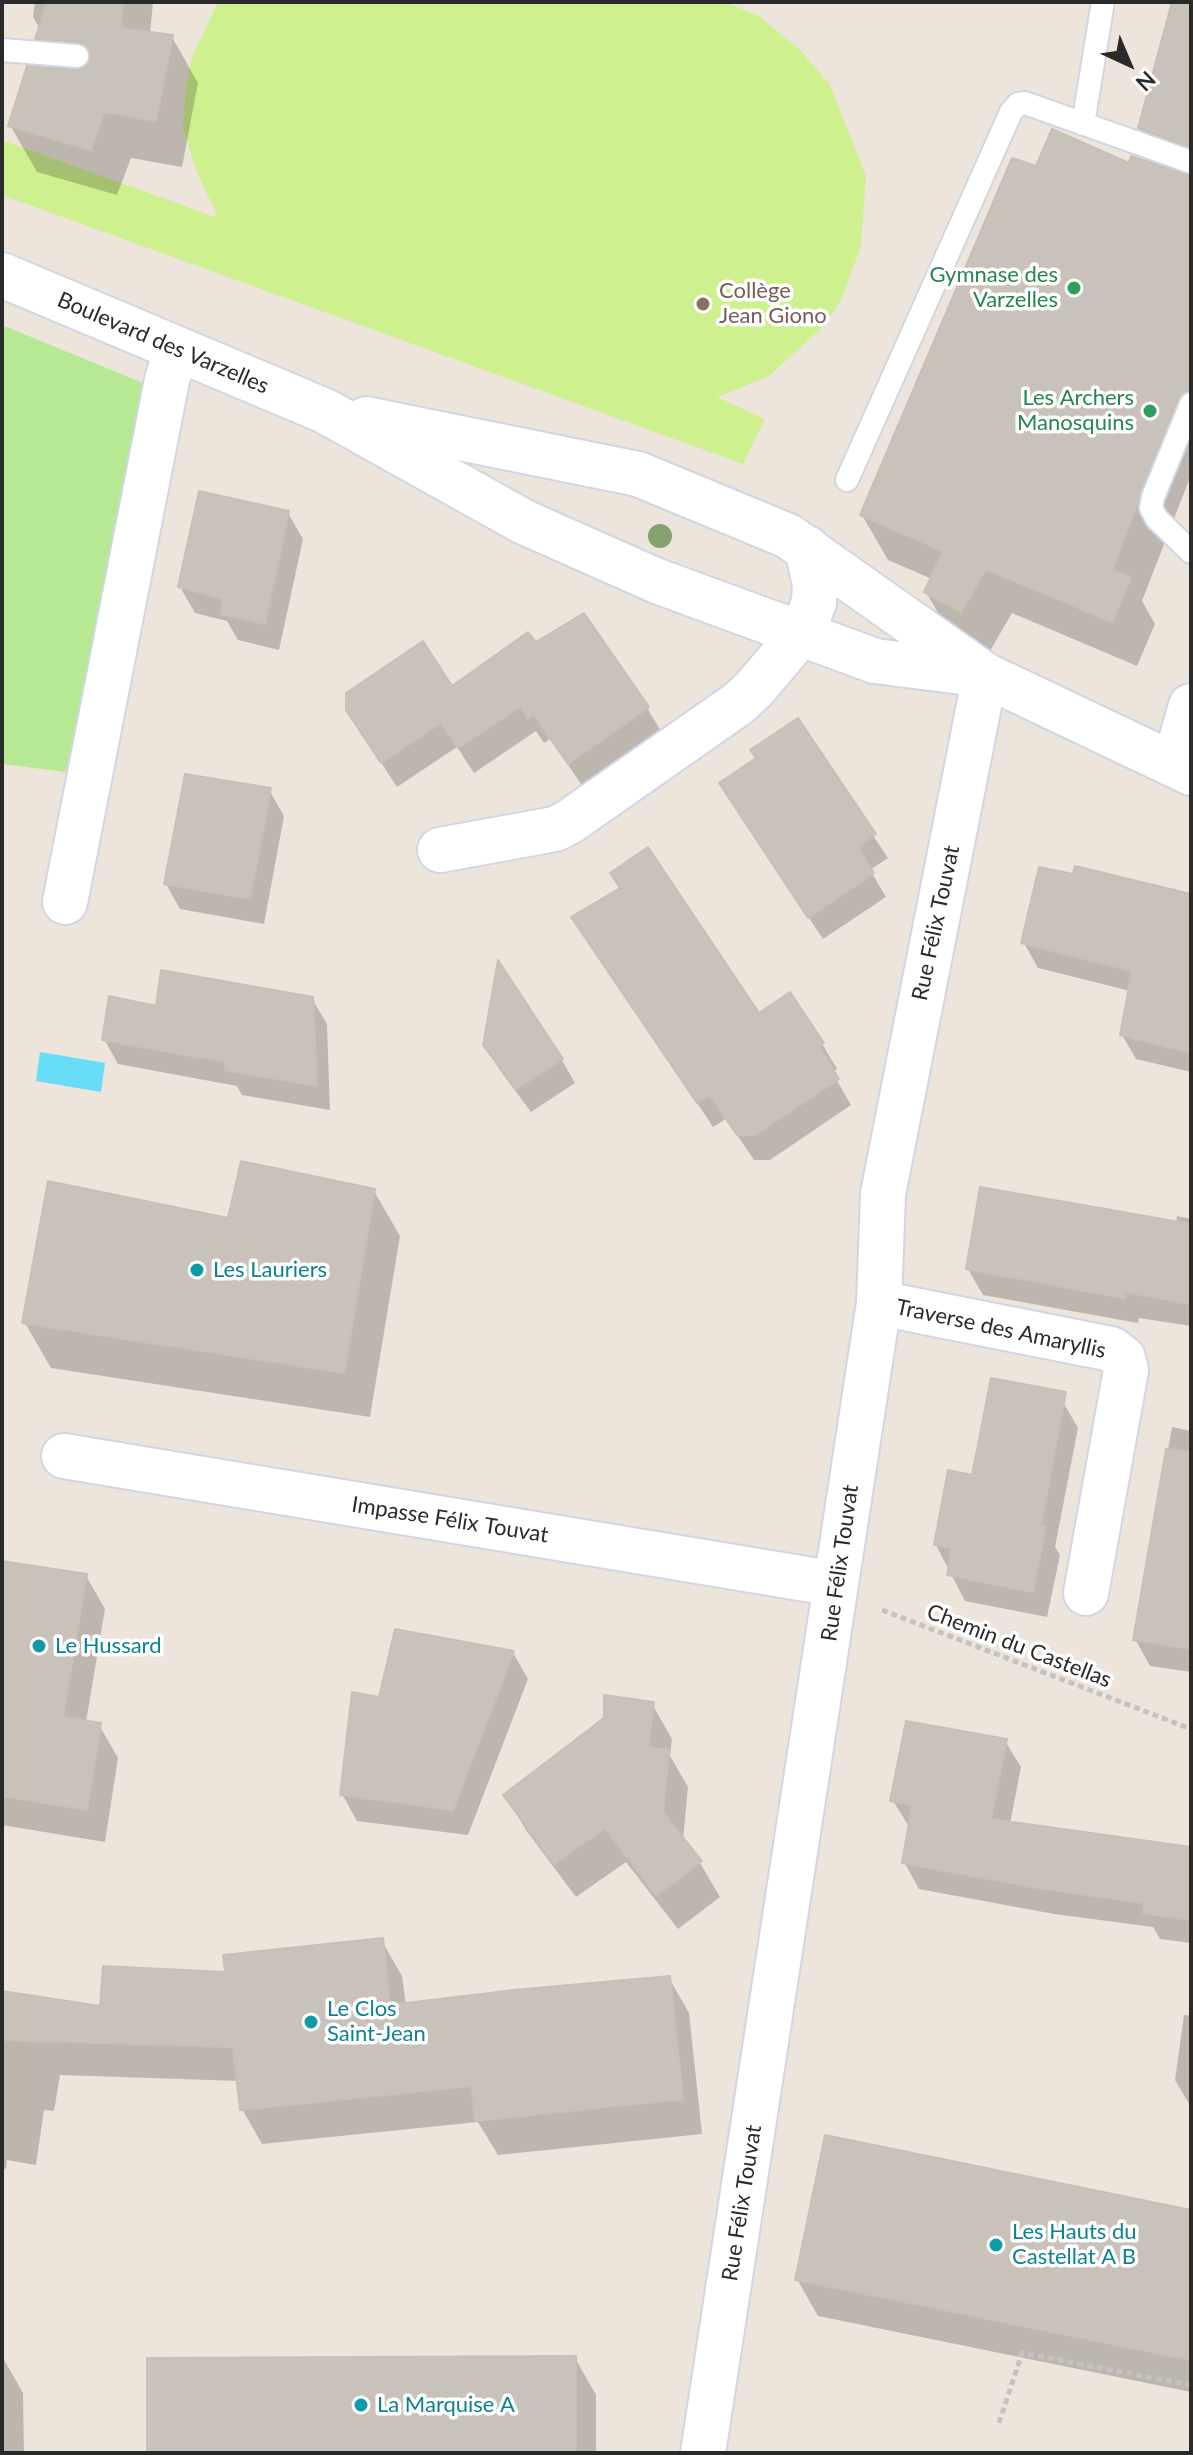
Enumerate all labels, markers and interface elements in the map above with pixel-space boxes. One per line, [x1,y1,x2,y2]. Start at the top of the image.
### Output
north arrow [1089,24,1169,104]
text: N [1131,66,1162,97]
place label: Gymnase des Varzelles [929,262,1058,314]
place label: Collège Jean Giono [719,278,827,330]
marker: Gymnase des Varzelles [1065,279,1083,297]
street label: Boulevard des Varzelles [53,286,273,400]
marker: Collège Jean Giono [694,295,712,313]
place label: Les Archers Manosquins [1017,385,1134,436]
marker: Les Archers Manosquins [1141,402,1159,420]
street label: Rue Félix Touvat [907,843,965,1003]
place label: Les Lauriers [213,1257,327,1283]
marker: Les Lauriers [188,1261,206,1279]
street label: Traverse des Amaryllis [894,1294,1108,1364]
street label: Rue Félix Touvat [816,1483,864,1643]
street label: Impasse Félix Touvat [350,1491,550,1549]
street label: Chemin du Castellas [923,1599,1115,1693]
place label: Le Hussard [55,1633,161,1659]
marker: Le Hussard [30,1637,48,1655]
place label: Le Clos Saint-Jean [327,1996,426,2048]
marker: Le Clos Saint-Jean [302,2013,320,2031]
street label: Rue Félix Touvat [717,2123,767,2283]
place label: Les Hauts du Castellat A B [1012,2219,1137,2270]
marker: Les Hauts du Castellat A B [987,2236,1005,2254]
place label: La Marquise A [377,2392,515,2418]
marker: La Marquise A [352,2396,370,2414]

